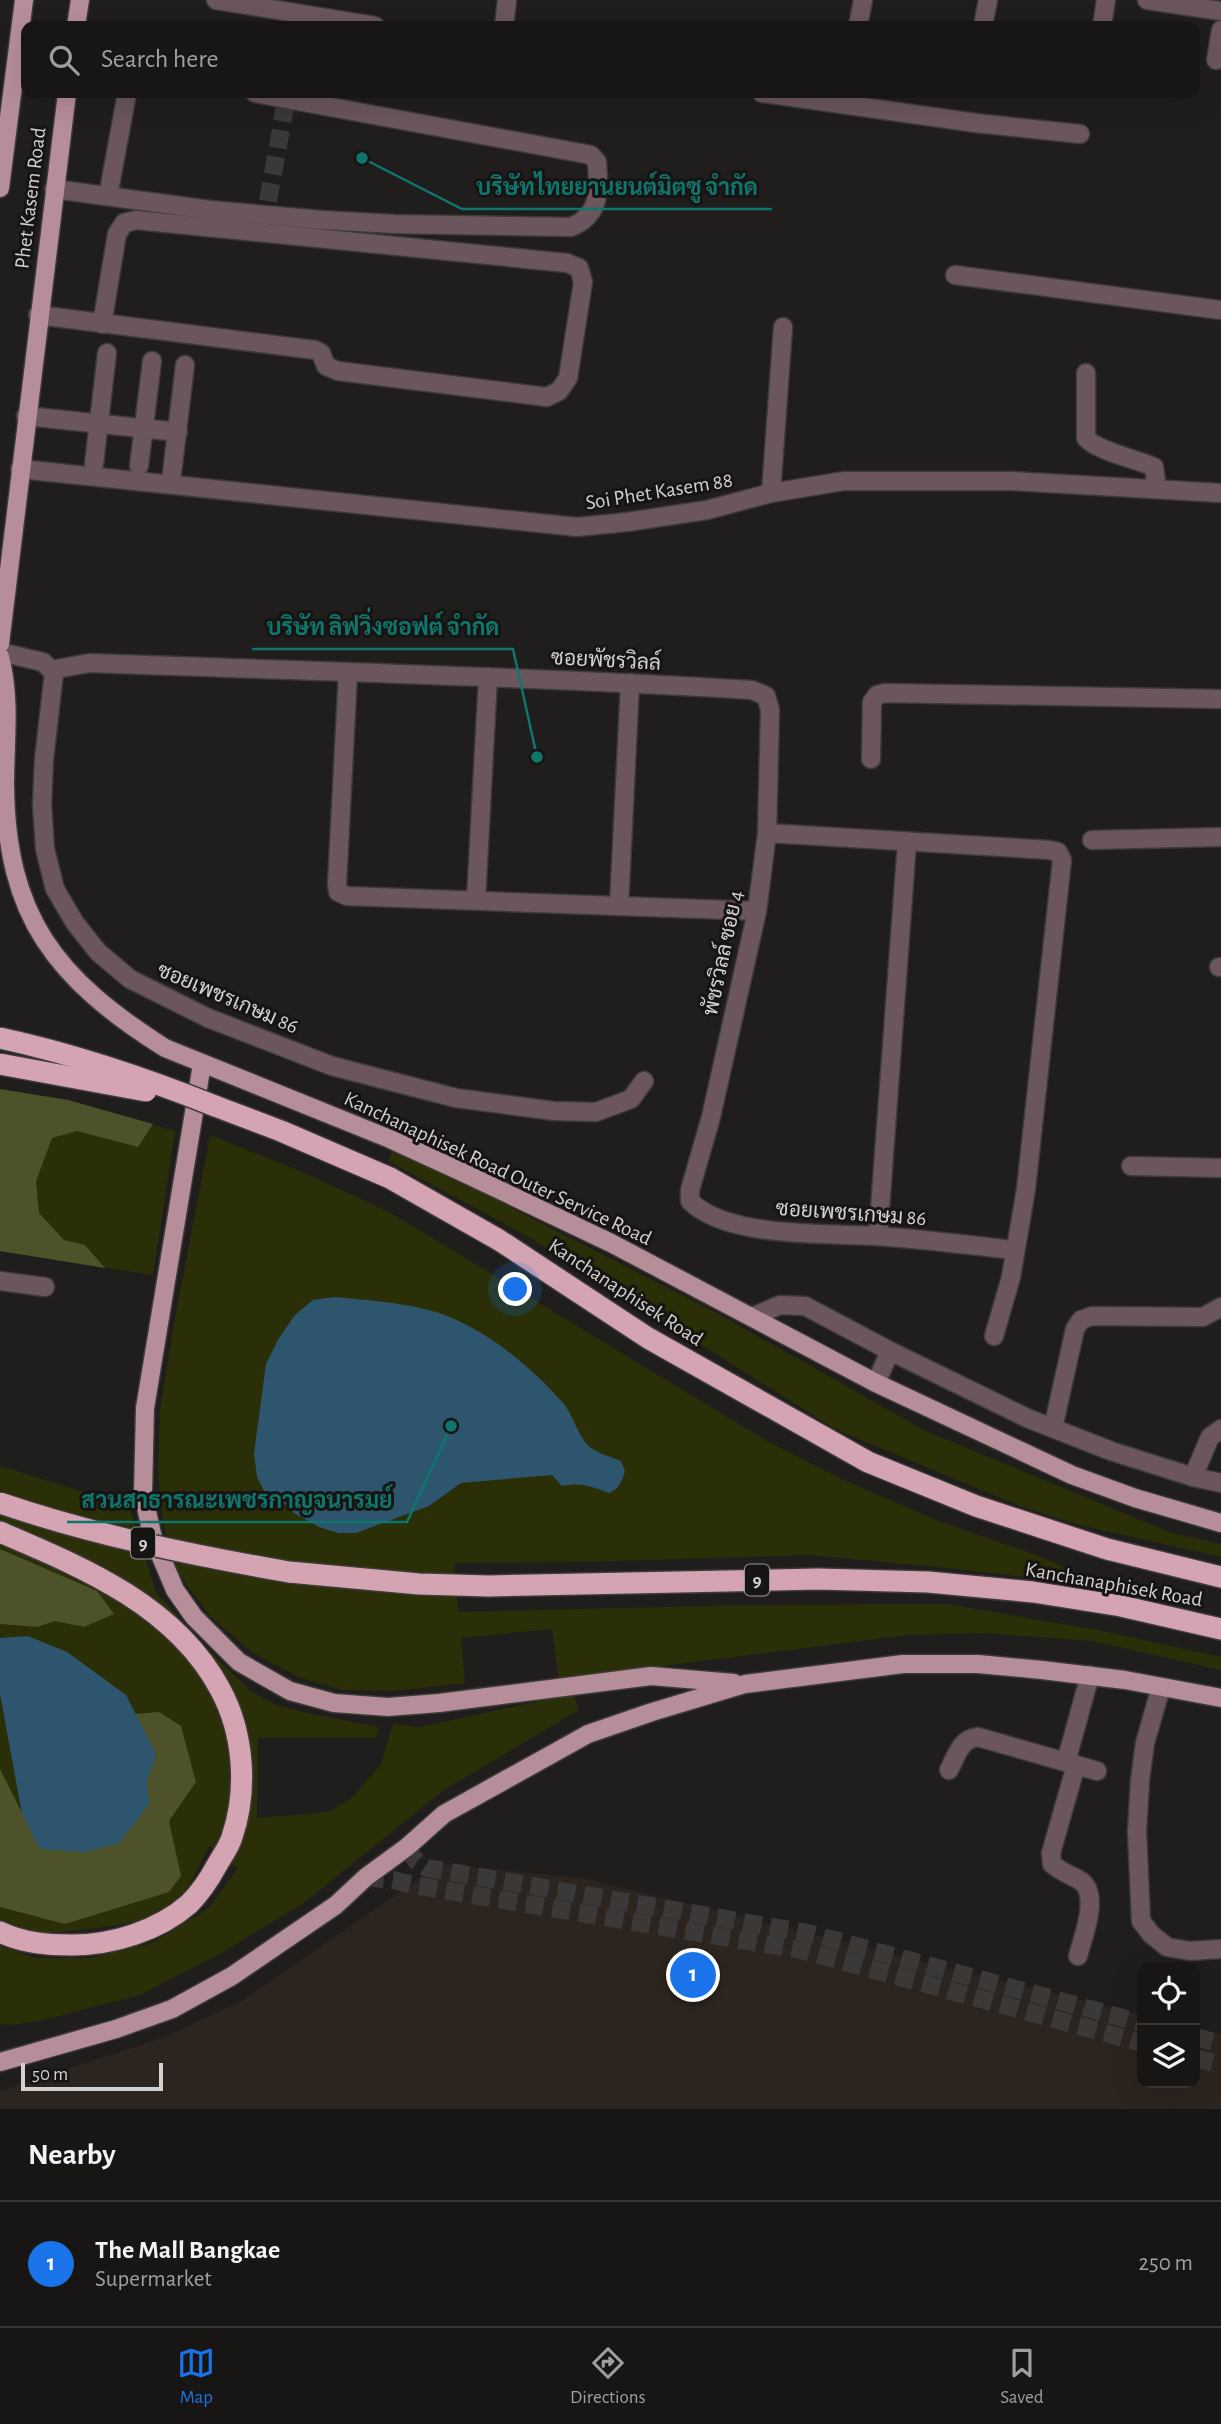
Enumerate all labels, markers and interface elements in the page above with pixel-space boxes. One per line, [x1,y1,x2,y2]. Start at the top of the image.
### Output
search box [21,21,1200,98]
icon: search [45,41,83,79]
text: Search here [101,46,219,72]
street label: Phet Kasem Road [11,126,50,270]
callout: บริษัทไทยยานยนต์มิตซู จำกัด [462,165,772,209]
text: บริษัทไทยยานยนต์มิตซู จำกัด [476,171,758,203]
street label: Soi Phet Kasem 88 [584,469,734,513]
callout: บริษัท ลิฟวิ่งซอฟต์ จำกัด [252,605,513,649]
text: บริษัท ลิฟวิ่งซอฟต์ จำกัด [267,607,500,640]
street label: ซอยพัชรวิลล์ [550,643,662,674]
street label: พัชรวิลล์ ซอย 4 [696,888,747,1018]
street label: ซอยเพชรเกษม 86 [154,959,301,1038]
street label: Kanchanaphisek Road Outer Service Road [341,1088,655,1249]
street label: ซอยเพชรเกษม 86 [775,1198,927,1229]
street label: Kanchanaphisek Road [545,1235,707,1350]
your location [498,1272,532,1306]
callout: สวนสาธารณะเพชรกาญจนารมย์ [67,1478,407,1522]
text: สวนสาธารณะเพชรกาญจนารมย์ [81,1484,394,1515]
road number: 9 [131,1527,155,1558]
street label: Kanchanaphisek Road [1024,1559,1204,1610]
road number: 9 [745,1564,769,1596]
pin: 1 [670,1949,716,2001]
map controls [1137,1962,1200,2088]
button: locate [1137,1962,1200,2025]
button: layers [1137,2025,1200,2088]
scale bar [21,2060,163,2092]
text: 50 m [32,2065,68,2084]
text: Nearby [28,2140,116,2170]
text: The Mall Bangkae [95,2237,280,2263]
text: 1 [47,2252,55,2275]
text: 250 m [1139,2252,1193,2275]
text: Supermarket [95,2268,212,2291]
tab: Map [177,2344,215,2409]
tab: Directions [570,2344,646,2409]
tab: Saved [1000,2344,1044,2409]

